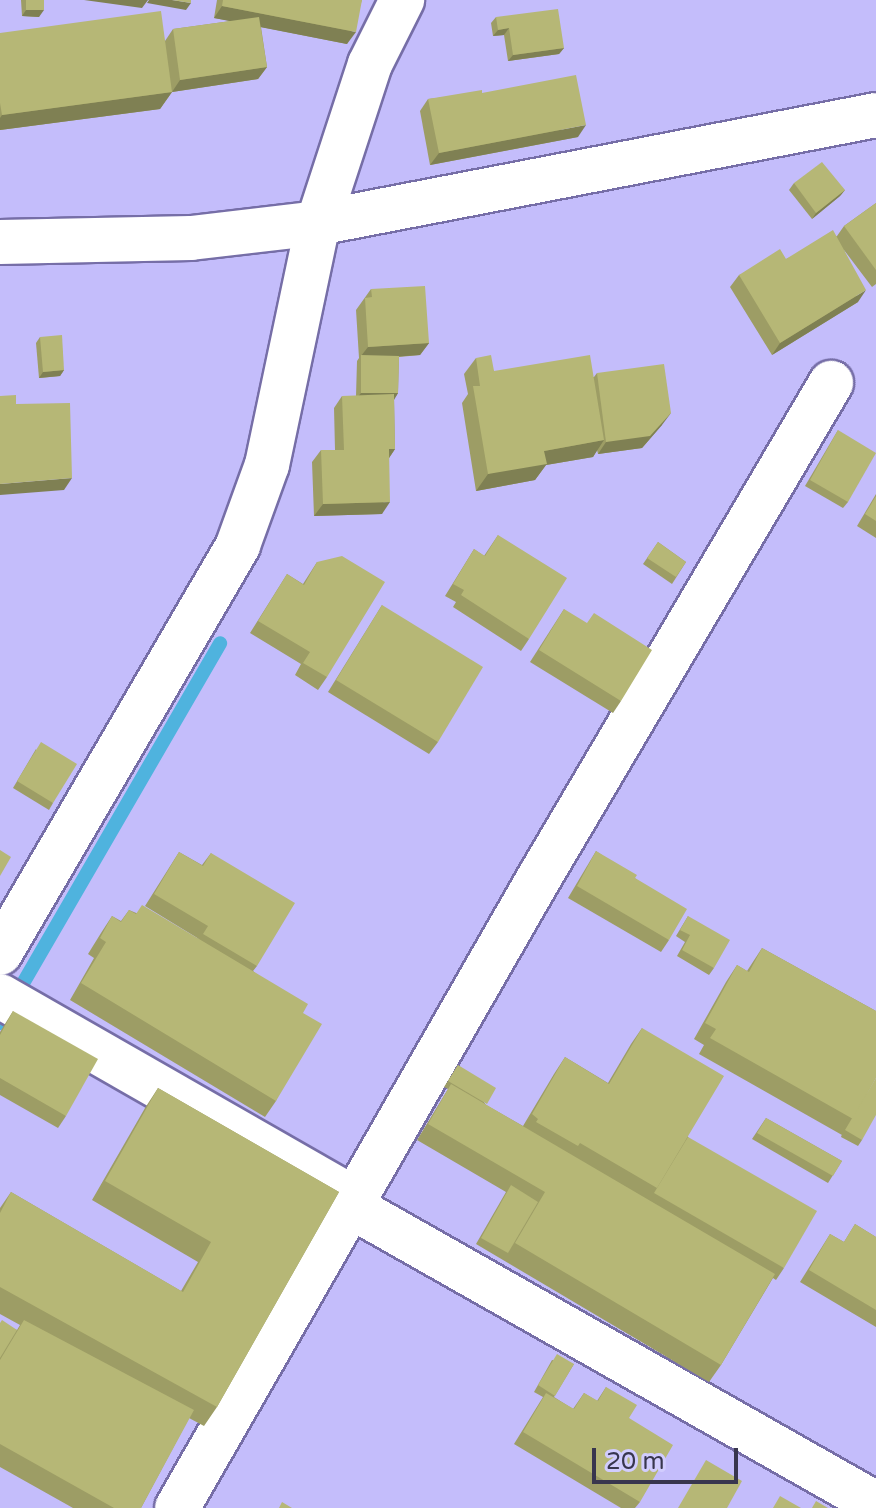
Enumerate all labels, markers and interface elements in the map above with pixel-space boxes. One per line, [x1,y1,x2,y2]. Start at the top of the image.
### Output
scale bar [596,1432,742,1482]
text: 20 m [606,1447,664,1476]

